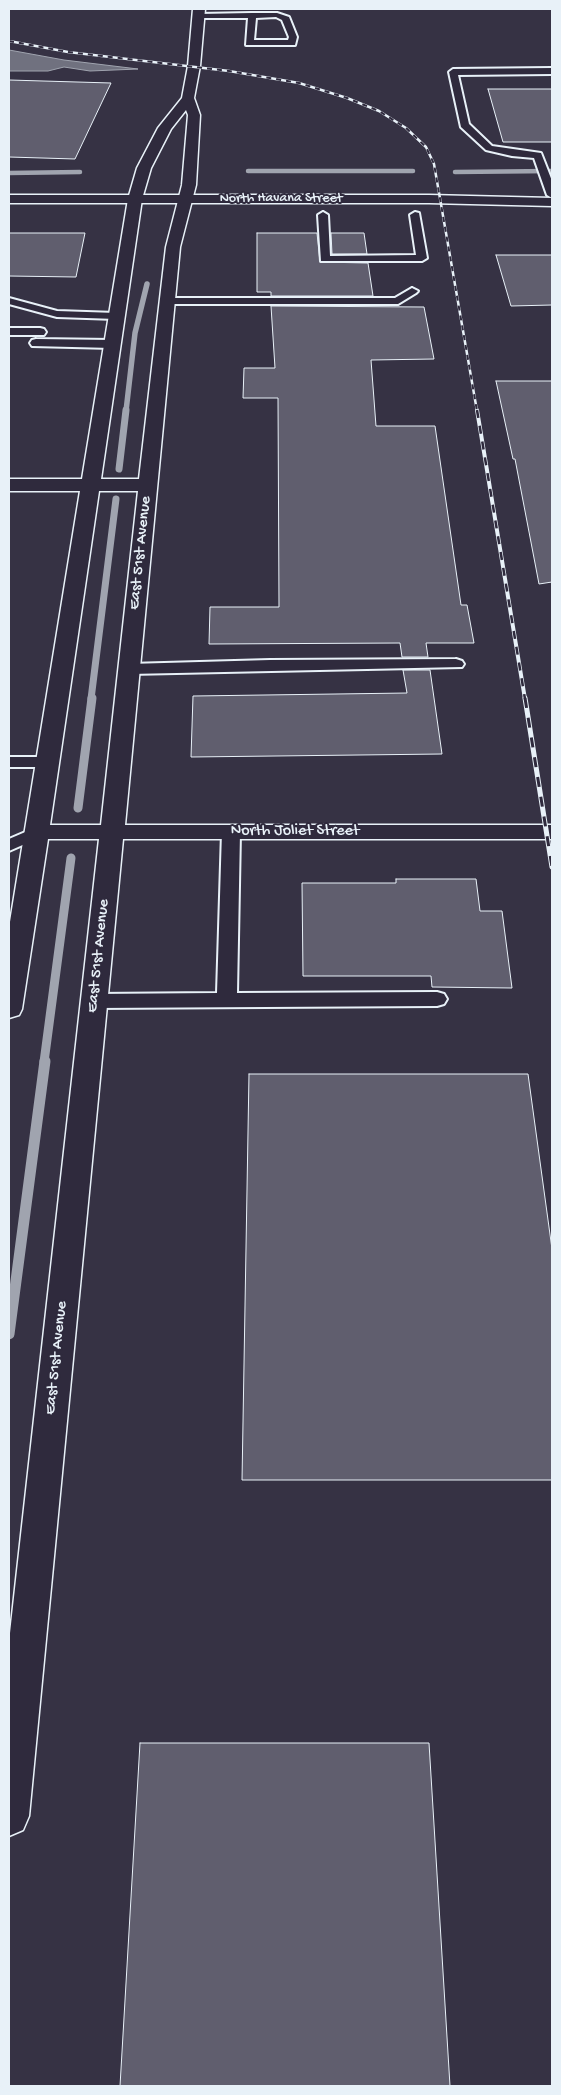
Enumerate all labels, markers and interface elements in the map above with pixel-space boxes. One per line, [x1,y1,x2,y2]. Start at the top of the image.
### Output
street label: North Havana Street [220,191,342,207]
street label: East 51st Avenue [125,495,157,611]
street label: North Joliet Street [231,822,359,842]
street label: East 51st Avenue [83,898,115,1014]
street label: East 51st Avenue [41,1300,73,1416]

